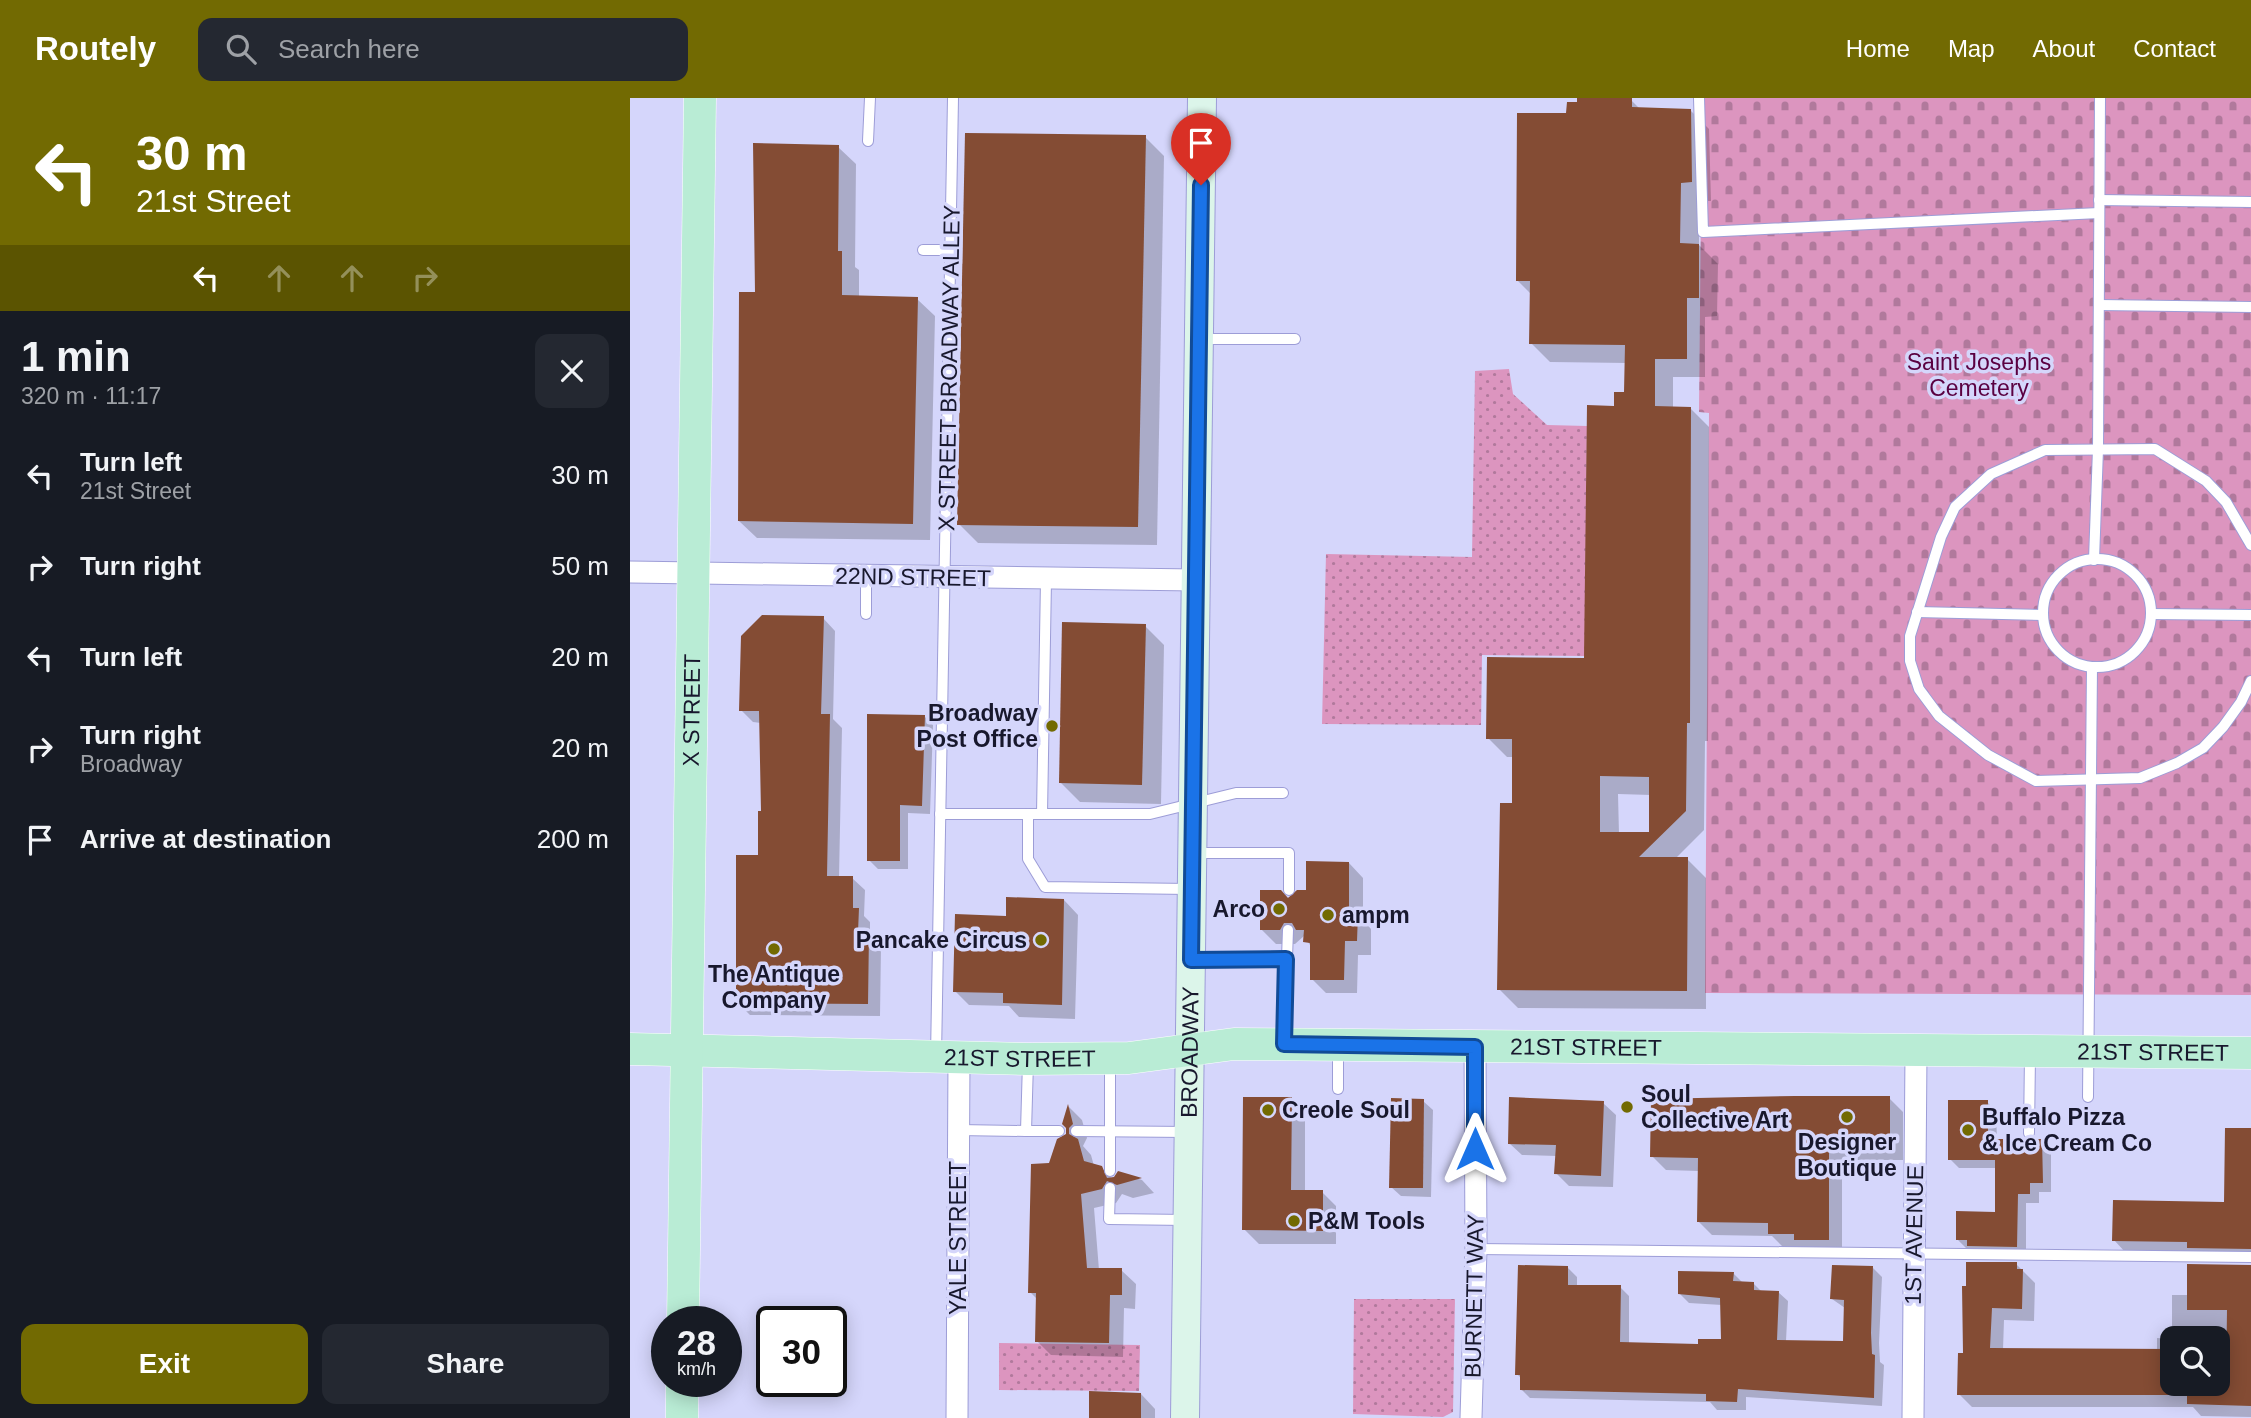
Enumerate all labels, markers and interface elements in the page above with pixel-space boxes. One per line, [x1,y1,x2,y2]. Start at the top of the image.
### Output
search box [198,18,688,81]
text: Routely [35,30,156,67]
icon: search [222,30,260,68]
text: Search here [278,34,420,64]
text: Home [1846,35,1910,62]
text: Map [1948,35,1995,62]
text: About [2033,35,2095,62]
text: Contact [2133,35,2216,62]
pin [1171,113,1231,185]
icon: arrive [1182,124,1220,162]
icon: left [21,126,112,217]
text: 30 m [136,126,248,180]
text: 21st Street [136,183,291,219]
street label: X STREET BROADWAY ALLEY [933,205,965,531]
icon: left [187,259,225,297]
icon: ahead [260,259,298,297]
icon: ahead [333,259,371,297]
icon: right [406,259,444,297]
text: 1 min [21,333,131,380]
button: close [535,334,609,408]
park label: Saint Josephs Cemetery [1907,349,2051,401]
text: 320 m · 11:17 [21,383,161,409]
text: Turn left [80,447,182,477]
icon: left [21,457,59,495]
text: 30 m [551,460,609,490]
text: 21st Street [80,478,191,504]
icon: right [21,548,59,586]
text: Turn right [80,551,201,581]
text: 50 m [551,551,609,581]
street label: 22ND STREET [835,563,991,591]
icon: left [21,639,59,677]
text: Turn left [80,642,182,672]
text: 20 m [551,642,609,672]
street label: X STREET [678,654,705,766]
place label: Broadway Post Office [917,700,1038,752]
marker: Broadway Post Office [1044,718,1060,734]
text: Turn right [80,720,201,750]
icon: right [21,730,59,768]
text: 20 m [551,733,609,763]
text: Broadway [80,751,182,777]
icon: arrive [21,821,59,859]
text: Arrive at destination [80,824,331,854]
text: 200 m [537,824,609,854]
place label: Arco [1213,896,1265,922]
marker: Arco [1271,901,1287,917]
place label: ampm [1342,902,1410,928]
marker: ampm [1320,907,1336,923]
place label: Pancake Circus [856,927,1027,953]
marker: Pancake Circus [1033,932,1049,948]
marker: The Antique Company [766,941,782,957]
place label: The Antique Company [708,961,840,1013]
street label: BROADWAY [1176,986,1204,1118]
street label: 21ST STREET [1510,1033,1662,1061]
street label: 21ST STREET [2077,1038,2229,1066]
street label: 21ST STREET [944,1044,1096,1072]
place label: Soul Collective Art [1641,1081,1789,1133]
place label: Creole Soul [1282,1097,1410,1123]
marker: Soul Collective Art [1619,1099,1635,1115]
marker: Creole Soul [1260,1102,1276,1118]
place label: Buffalo Pizza & Ice Cream Co [1982,1104,2152,1156]
marker: Designer Boutique [1839,1109,1855,1125]
position arrow [1438,1112,1512,1186]
marker: Buffalo Pizza & Ice Cream Co [1960,1122,1976,1138]
place label: Designer Boutique [1797,1129,1897,1181]
street label: YALE STREET [945,1161,971,1315]
street label: 1ST AVENUE [1900,1165,1928,1305]
place label: P&M Tools [1308,1208,1425,1234]
marker: P&M Tools [1286,1213,1302,1229]
street label: BURNETT WAY [1460,1214,1488,1378]
speed limit sign: 30 [756,1306,847,1397]
text: 28 [677,1323,716,1362]
button: Exit [21,1324,308,1404]
button: Share [322,1324,609,1404]
map controls [2160,1326,2230,1396]
button: search [2160,1326,2230,1396]
text: km/h [677,1359,716,1379]

